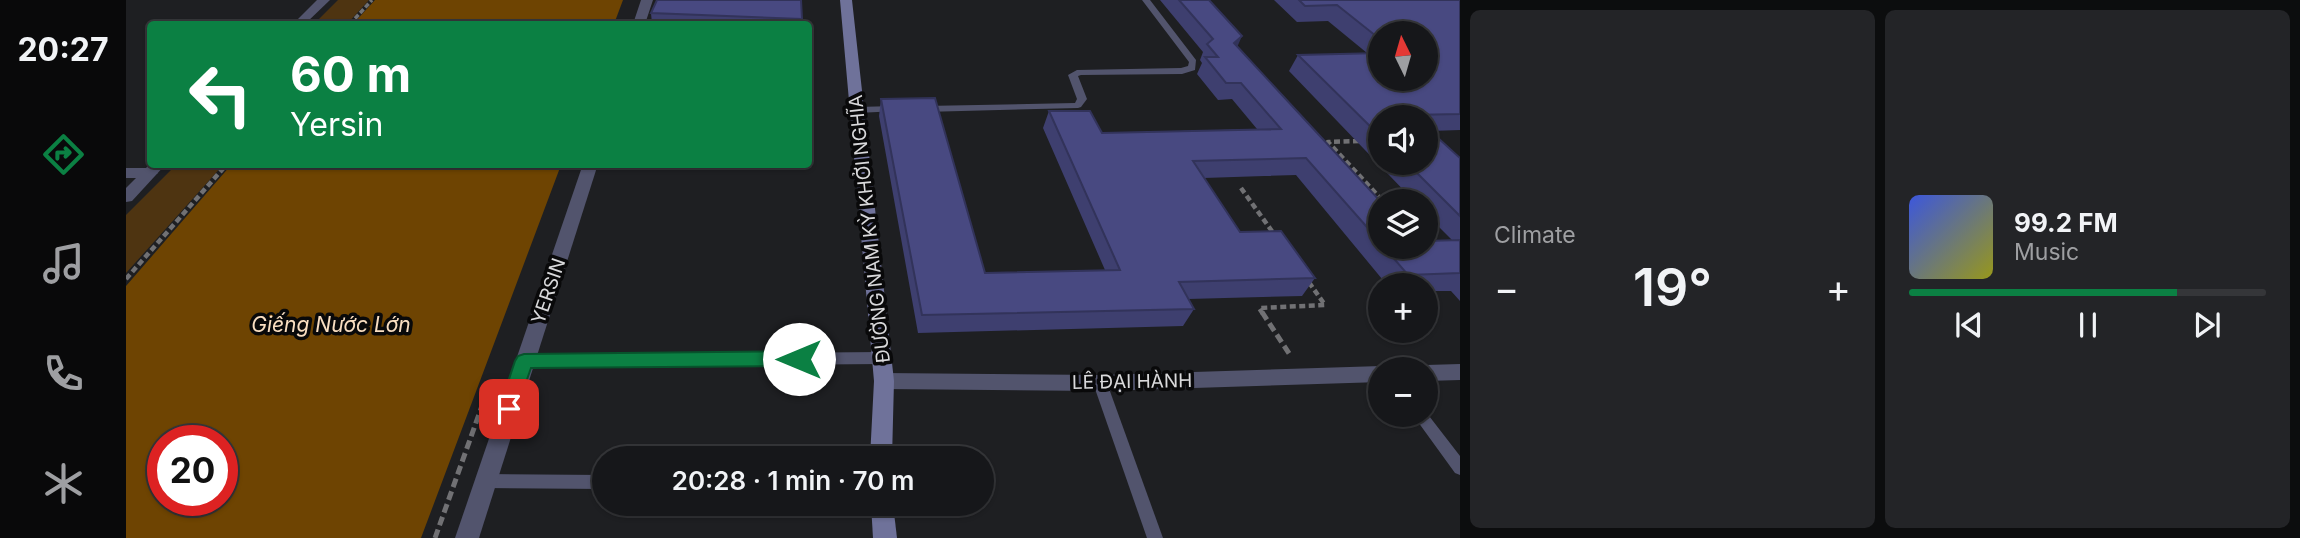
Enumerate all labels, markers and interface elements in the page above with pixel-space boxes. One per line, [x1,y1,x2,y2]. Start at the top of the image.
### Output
north arrow [1368,21,1438,91]
map controls [1368,21,1438,427]
text: 20:27 [17,30,109,69]
text: 60 m [290,45,411,104]
icon: left [175,49,266,140]
street label: ĐƯỜNG NAM KỲ KHỞI NGHĨA [843,94,895,364]
text: Yersin [290,105,384,144]
button: sound [1368,105,1438,175]
icon: directions [39,130,88,179]
button: layers [1368,189,1438,259]
text: 99.2 FM [2014,207,2118,238]
text: Climate [1494,221,1576,249]
text: Music [2014,238,2079,266]
icon: music [39,239,88,288]
street label: YERSIN [527,255,570,327]
text: 19° [1633,256,1712,319]
text: − [1494,265,1519,311]
text: + [1826,265,1851,311]
button: + [1368,273,1438,343]
icon: previous [1950,306,1988,344]
icon: pause [2069,306,2107,344]
icon: next [2188,306,2226,344]
water label: Giếng Nước Lớn [251,312,411,337]
position arrow [762,322,836,396]
icon: phone [39,349,88,398]
button: − [1368,357,1438,427]
street label: LÊ ĐẠI HÀNH [1072,368,1192,394]
pin [479,379,539,439]
icon: arrive [490,390,528,428]
speed limit sign: 20 [147,425,238,516]
icon: climate [39,459,88,508]
text: 20:28 · 1 min · 70 m [672,465,914,496]

